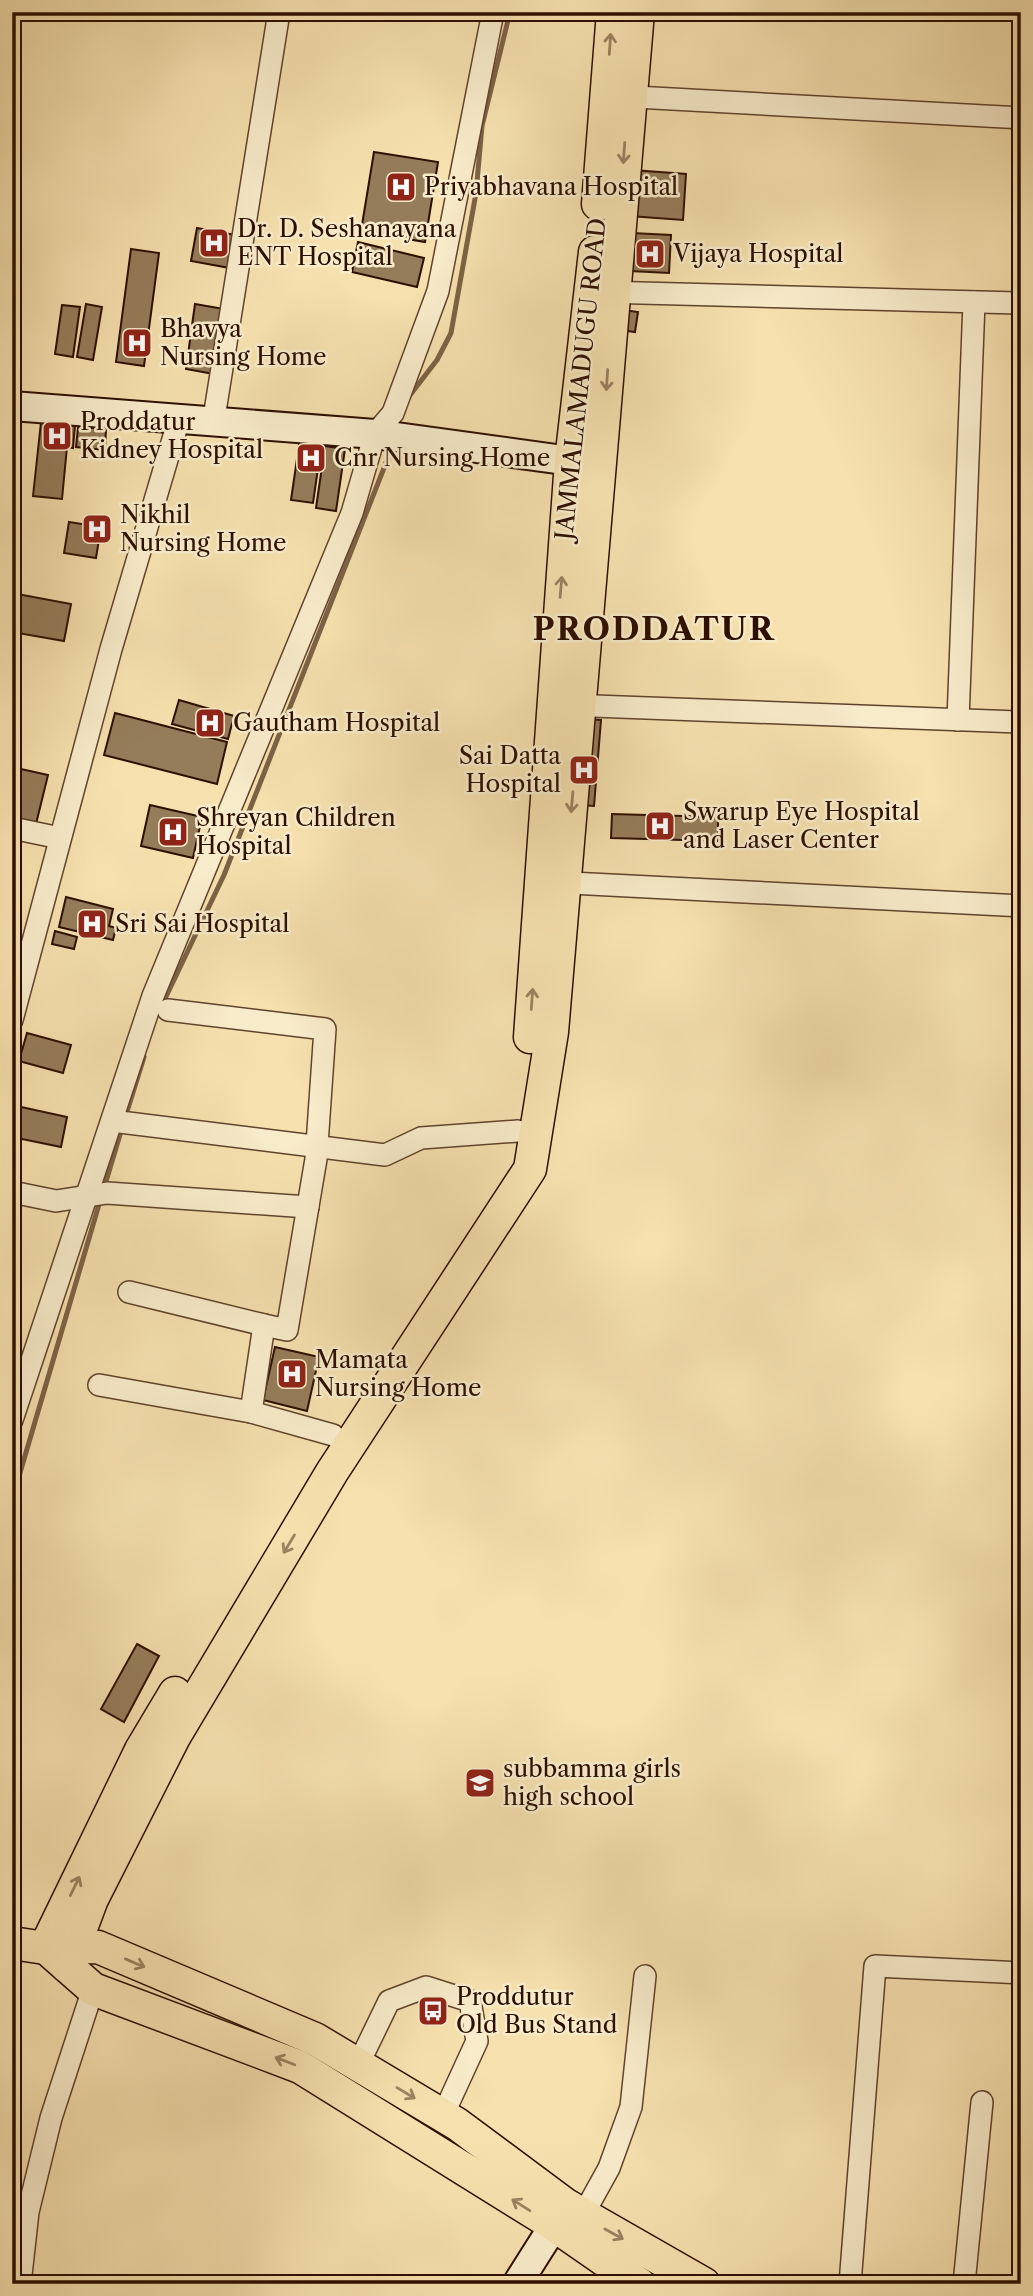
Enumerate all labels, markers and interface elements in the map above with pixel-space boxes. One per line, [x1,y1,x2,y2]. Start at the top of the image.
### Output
one-way arrow [604,33,617,56]
one-way arrow [617,141,630,164]
hospital icon: Priyabhavana Hospital [384,170,418,204]
place label: Priyabhavana Hospital [424,172,678,201]
place label: Dr. D. Seshanayana ENT Hospital [237,214,457,271]
street label: JAMMALAMADUGU ROAD [549,216,612,545]
hospital icon: Dr. D. Seshanayana ENT Hospital [197,226,231,260]
hospital icon: Vijaya Hospital [633,237,667,271]
place label: Vijaya Hospital [672,239,844,268]
place label: Bhavya Nursing Home [160,314,327,371]
hospital icon: Bhavya Nursing Home [120,326,154,360]
one-way arrow [600,368,613,391]
place label: Proddatur Kidney Hospital [80,407,263,464]
hospital icon: Proddatur Kidney Hospital [40,419,74,453]
hospital icon: Cnr Nursing Home [294,441,328,475]
place label: Cnr Nursing Home [334,443,550,472]
place label: Nikhil Nursing Home [120,500,287,557]
hospital icon: Nikhil Nursing Home [80,512,114,546]
one-way arrow [555,577,568,599]
district label: PRODDATUR [532,609,776,648]
hospital icon: Gautham Hospital [193,706,227,740]
place label: Gautham Hospital [233,708,440,737]
place label: Sai Datta Hospital [459,741,561,798]
hospital icon: Sai Datta Hospital [567,753,601,787]
one-way arrow [565,790,578,813]
place label: Swarup Eye Hospital and Laser Center [683,797,920,854]
place label: Shreyan Children Hospital [196,803,396,860]
hospital icon: Swarup Eye Hospital and Laser Center [643,809,677,843]
hospital icon: Shreyan Children Hospital [156,815,190,849]
hospital icon: Sri Sai Hospital [75,907,109,941]
place label: Sri Sai Hospital [115,909,289,938]
one-way arrow [526,987,539,1010]
place label: Mamata Nursing Home [315,1345,482,1402]
hospital icon: Mamata Nursing Home [275,1357,309,1391]
one-way arrow [282,1534,296,1554]
place label: subbamma girls high school [503,1754,681,1811]
school or university icon: subbamma girls high school [463,1766,497,1800]
one-way arrow [69,1876,82,1897]
one-way arrow [124,1957,145,1970]
place label: Proddutur Old Bus Stand [456,1982,618,2039]
bus stop icon: Proddutur Old Bus Stand [416,1994,450,2028]
one-way arrow [275,2054,297,2067]
one-way arrow [395,2086,415,2100]
one-way arrow [512,2197,532,2211]
one-way arrow [604,2227,624,2241]

